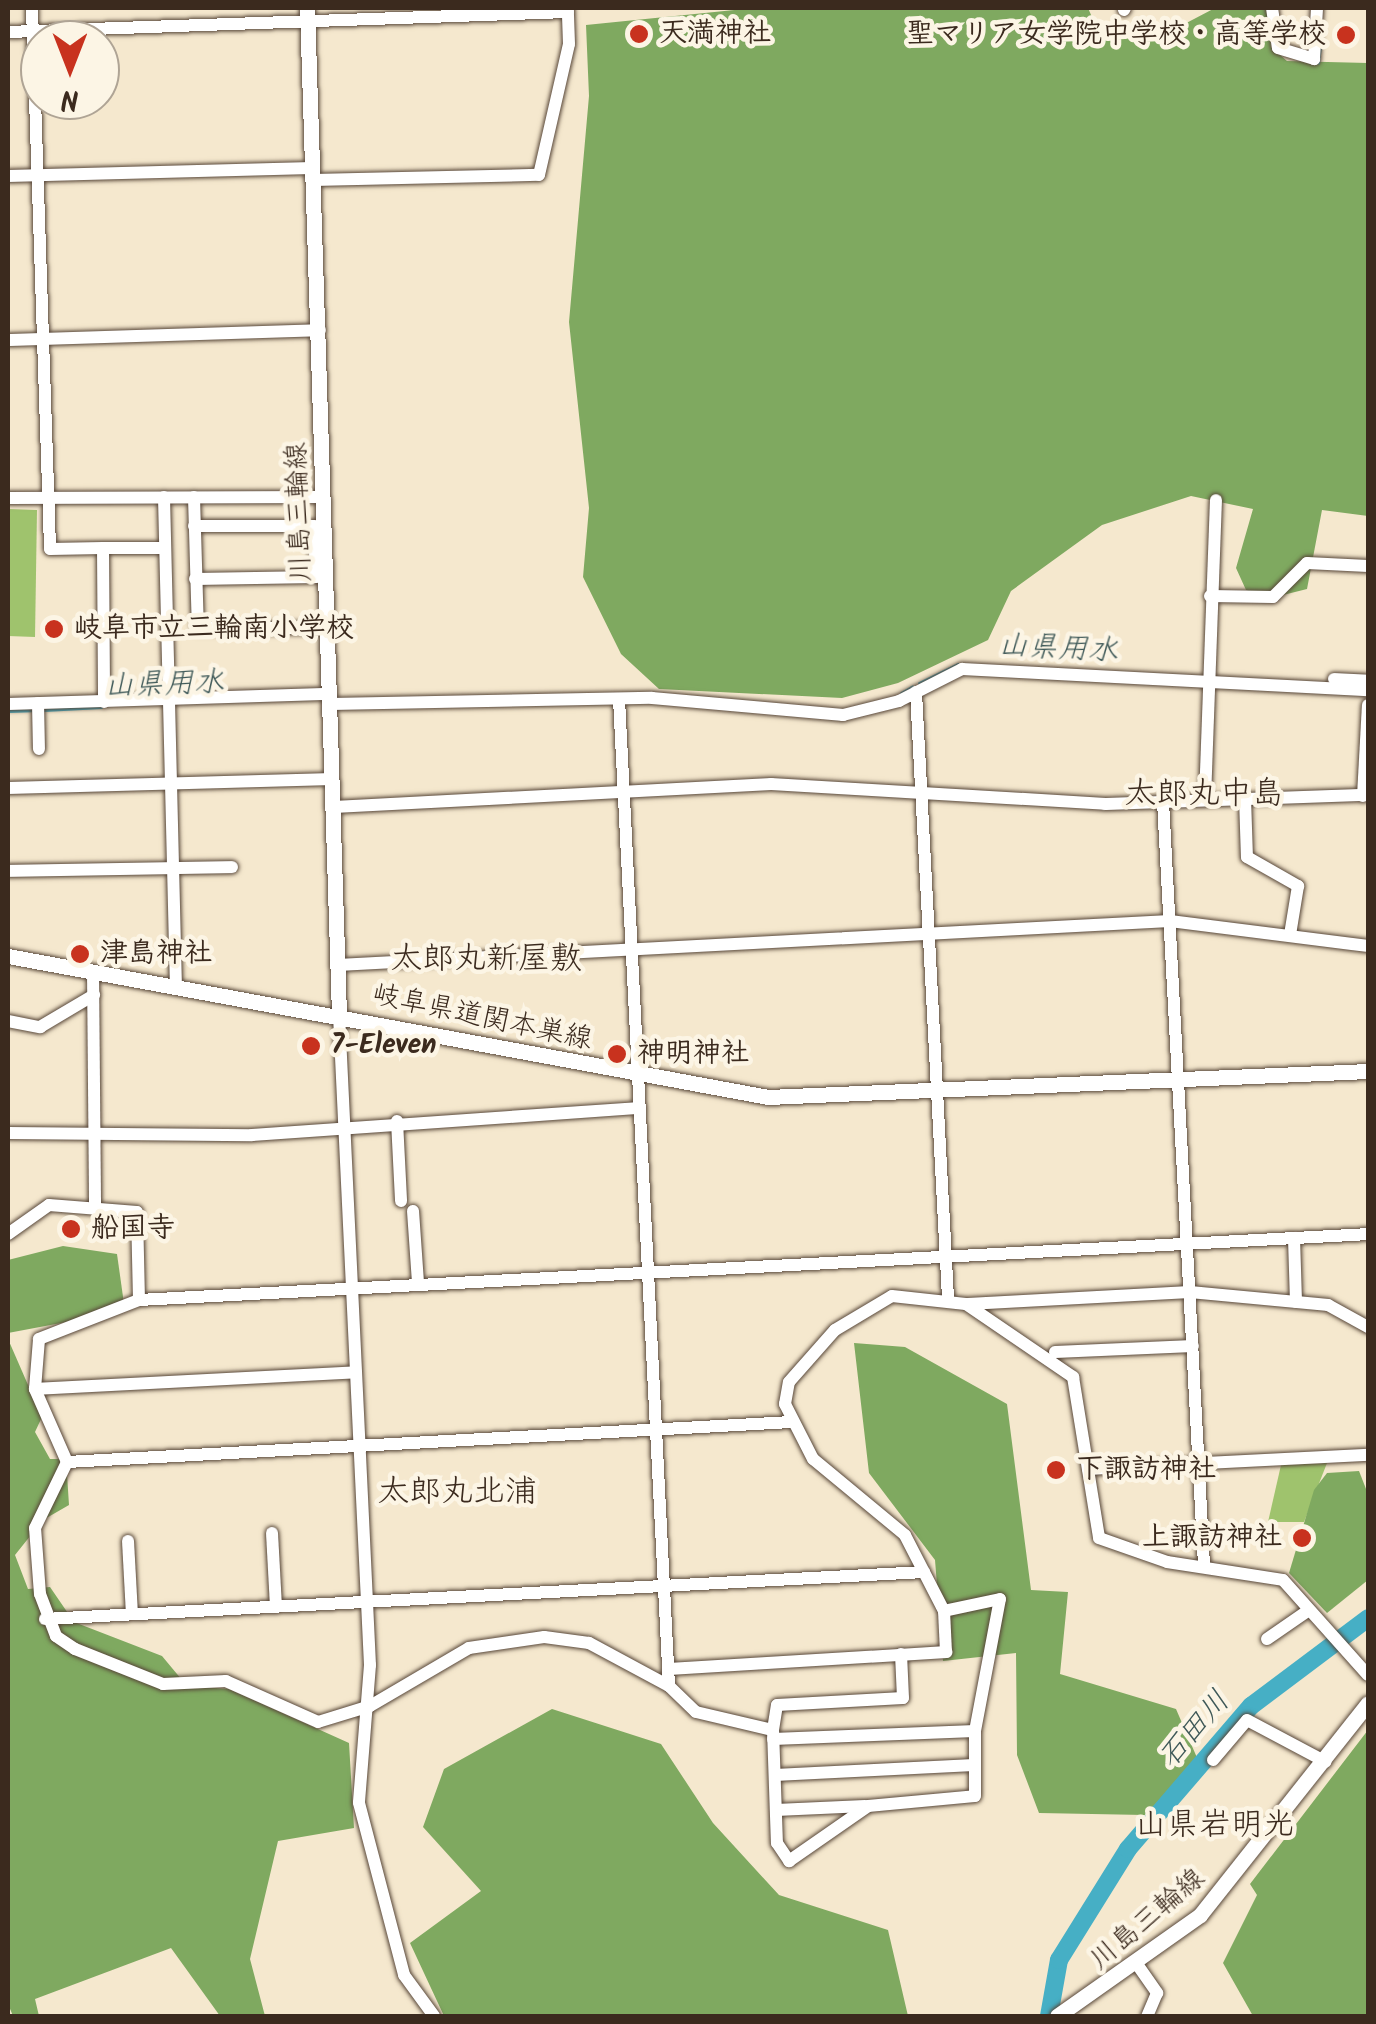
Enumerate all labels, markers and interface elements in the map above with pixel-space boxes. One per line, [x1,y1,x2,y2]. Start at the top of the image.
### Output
place label: 天満神社 [659,17,771,51]
place label: 聖マリア女学院中学校・高等学校 [906,18,1326,52]
north arrow [20,20,120,120]
marker: 天満神社 [628,23,650,45]
marker: 聖マリア女学院中学校・高等学校 [1335,24,1357,46]
text: N [61,76,79,121]
street label: 川島三輪線 [281,441,319,583]
place label: 岐阜市立三輪南小学校 [74,612,354,646]
marker: 岐阜市立三輪南小学校 [43,618,65,640]
water label: 山県用水 [997,628,1119,670]
water label: 山県用水 [103,665,225,705]
district label: 太郎丸中島 [1124,776,1284,814]
place label: 津島神社 [100,937,212,971]
district label: 太郎丸新屋敷 [390,941,582,979]
marker: 津島神社 [69,943,91,965]
street label: 岐阜県道関本巣線 [369,978,595,1058]
place label: 7-Eleven [331,1029,437,1063]
marker: 7-Eleven [300,1035,322,1057]
place label: 神明神社 [637,1037,749,1071]
marker: 神明神社 [606,1043,628,1065]
place label: 船国寺 [91,1212,175,1246]
marker: 船国寺 [60,1218,82,1240]
place label: 下諏訪神社 [1076,1453,1216,1487]
marker: 下諏訪神社 [1045,1459,1067,1481]
district label: 太郎丸北浦 [377,1474,537,1512]
place label: 上諏訪神社 [1142,1521,1282,1555]
marker: 上諏訪神社 [1291,1527,1313,1549]
water label: 石田川 [1152,1684,1238,1776]
district label: 山県岩明光 [1135,1807,1295,1845]
street label: 川島三輪線 [1084,1862,1212,1978]

